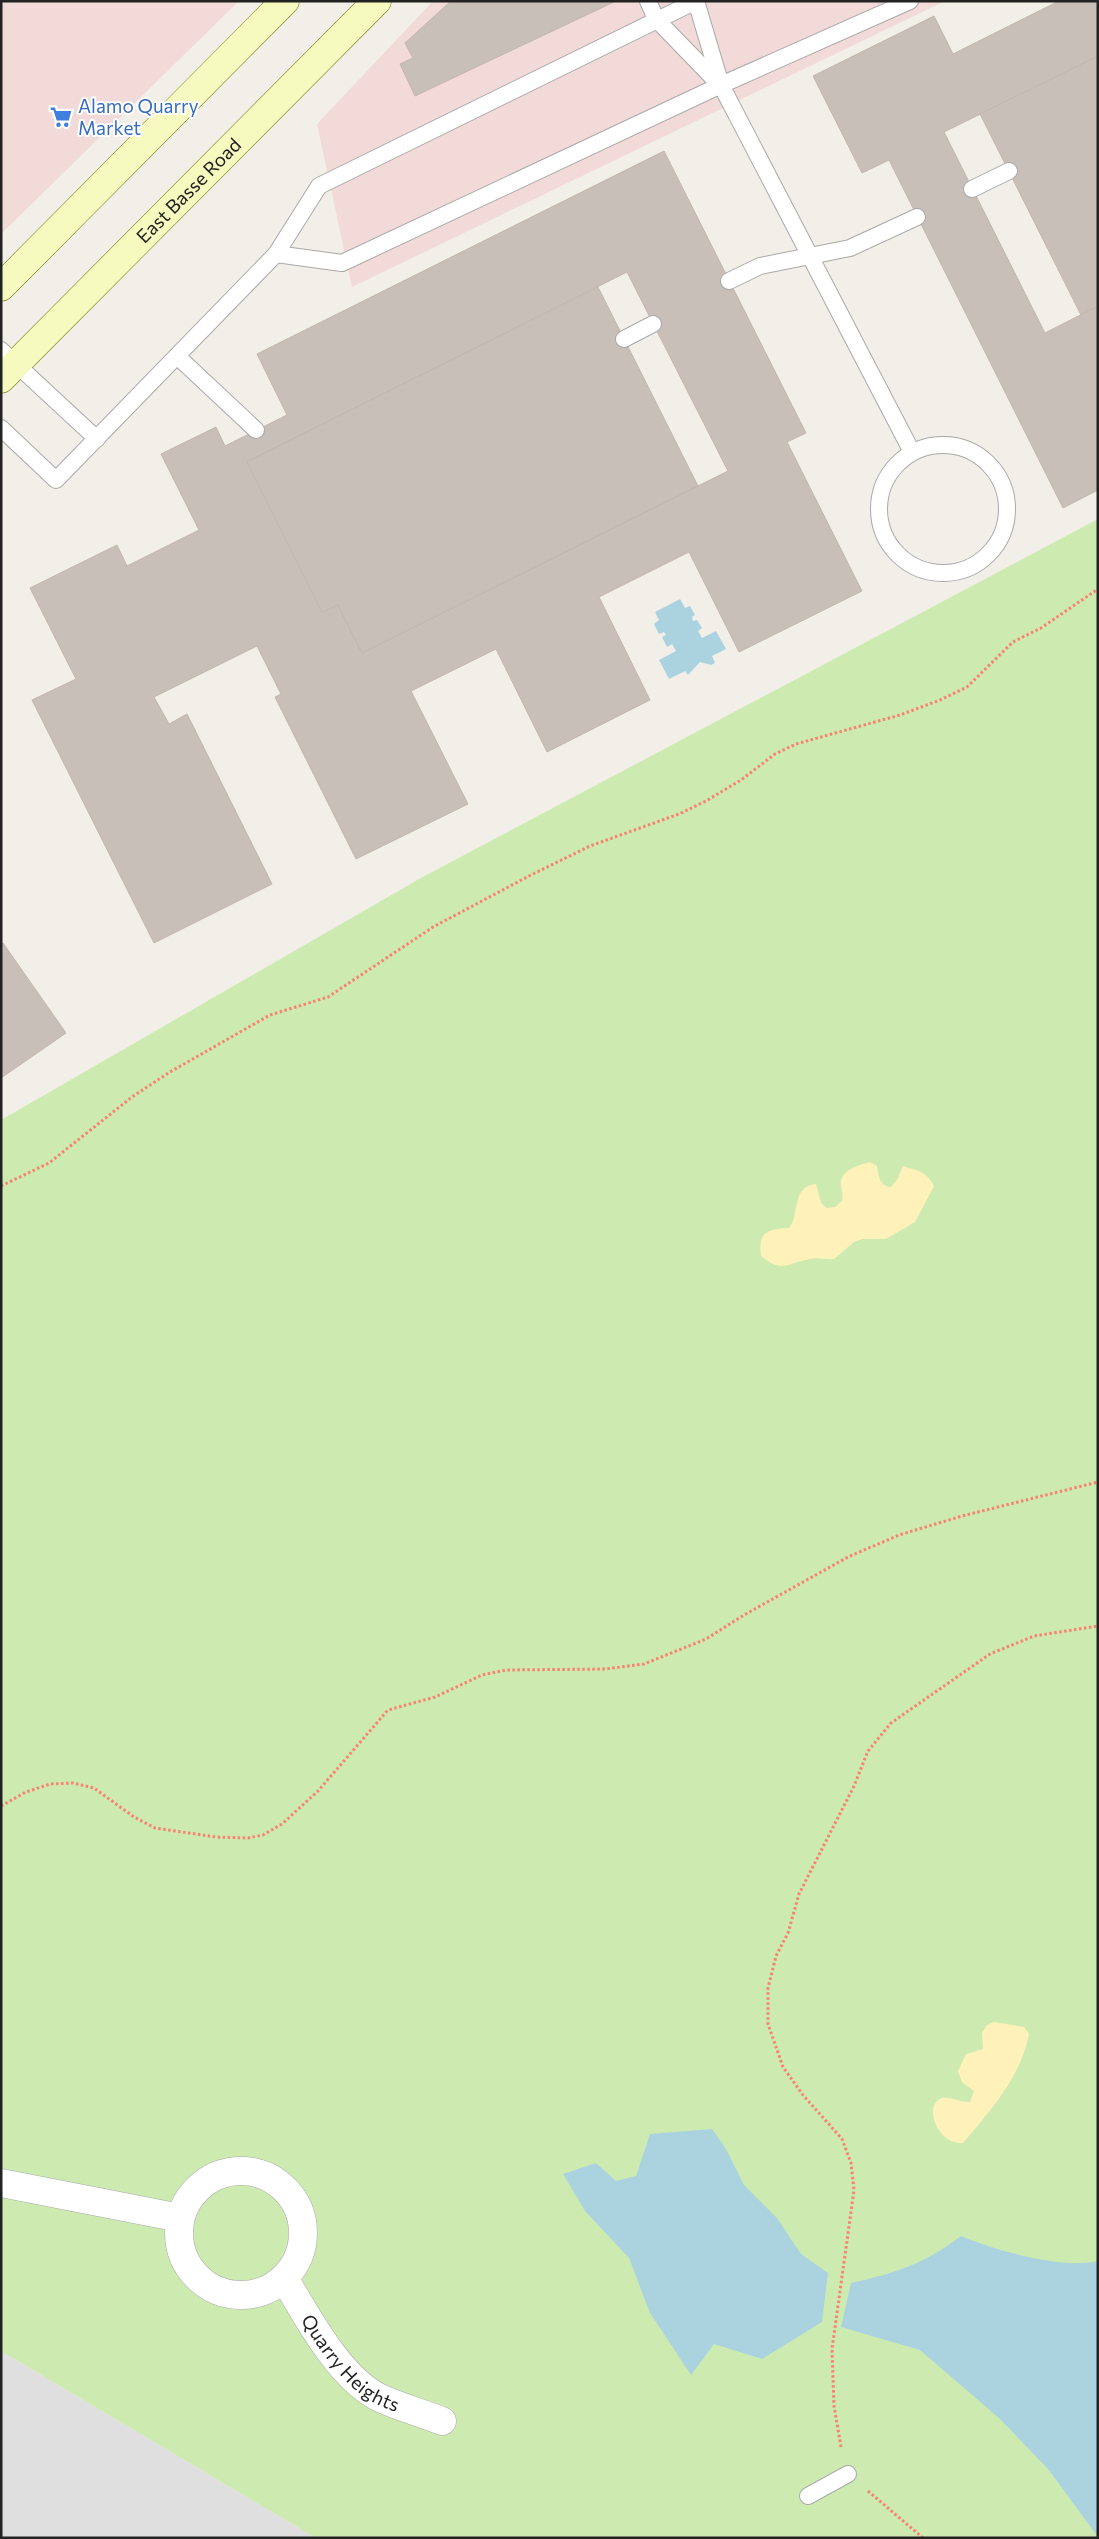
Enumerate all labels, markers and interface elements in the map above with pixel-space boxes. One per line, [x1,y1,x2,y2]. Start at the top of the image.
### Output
place label: Alamo Quarry Market [78,94,199,139]
supermarket icon: Alamo Quarry Market [48,104,74,130]
street label: East Basse Road [131,133,245,247]
street label: Quarry Heights [297,2310,403,2416]

